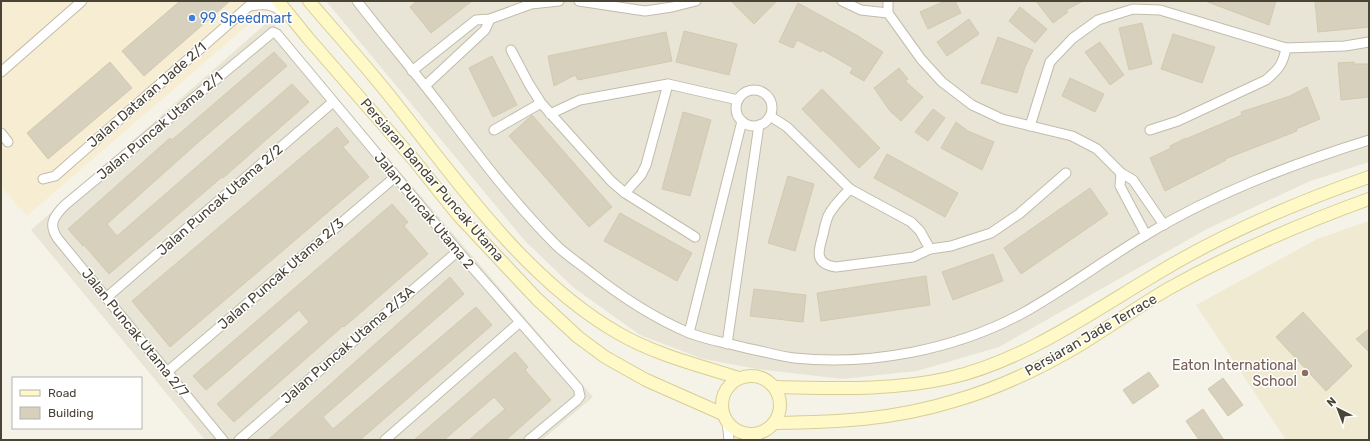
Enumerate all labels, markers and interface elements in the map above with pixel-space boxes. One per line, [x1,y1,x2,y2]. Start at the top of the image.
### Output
place label: 99 Speedmart [200,10,293,27]
marker: 99 Speedmart [187,13,197,23]
street label: Jalan Dataran Jade 2/1 [84,39,210,151]
street label: Jalan Puncak Utama 2/1 [94,68,226,184]
street label: Persiaran Bandar Puncak Utama [357,95,507,265]
street label: Jalan Puncak Utama 2/2 [154,141,286,259]
street label: Jalan Puncak Utama 2 [370,149,478,273]
street label: Jalan Puncak Utama 2/3 [214,215,348,333]
street label: Jalan Puncak Utama 2/7 [78,265,192,401]
street label: Jalan Puncak Utama 2/3A [278,282,419,407]
street label: Persiaran Jade Terrace [1022,290,1160,380]
place label: Eaton International School [1172,357,1297,390]
marker: Eaton International School [1300,368,1310,378]
legend [12,377,142,429]
text: Road [48,386,76,400]
north arrow [1318,389,1358,429]
text: N [1324,394,1339,409]
text: Building [48,406,94,420]

